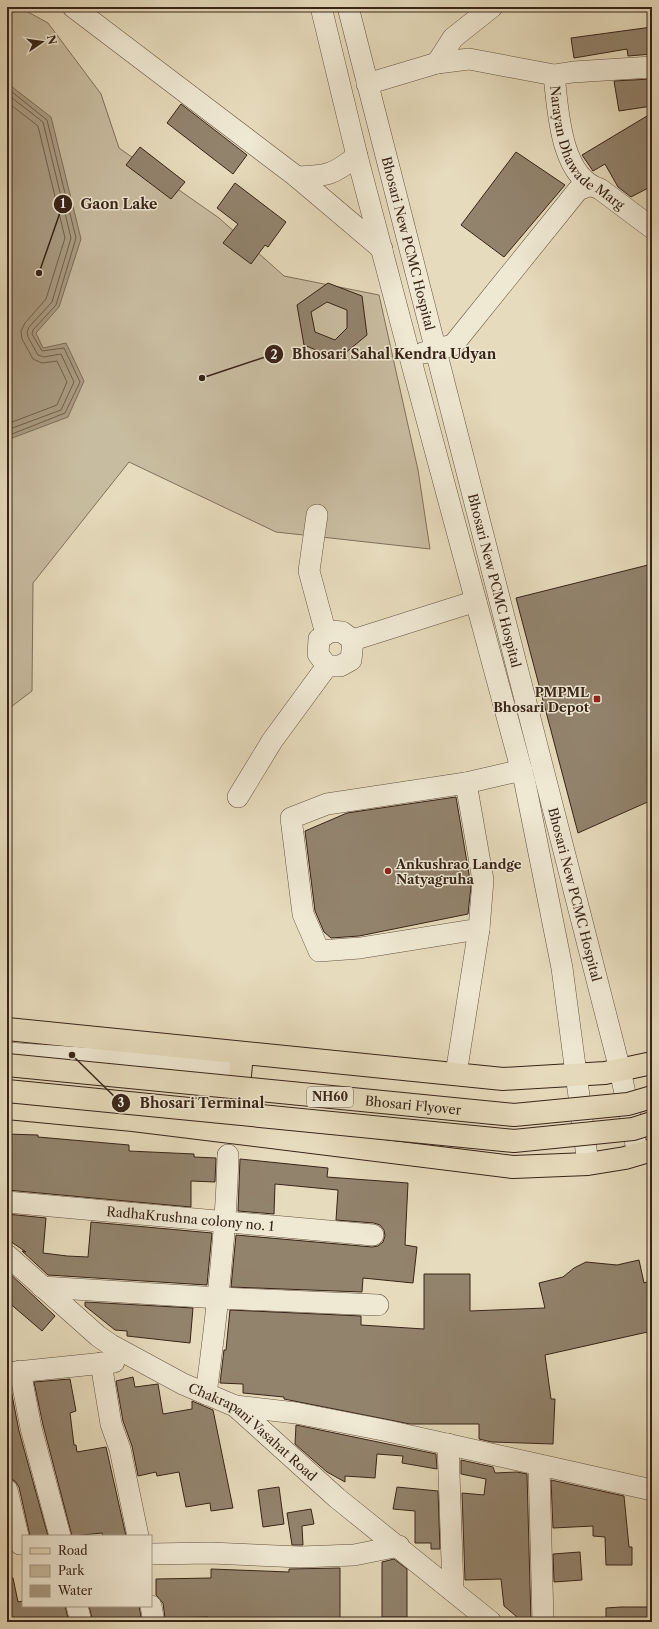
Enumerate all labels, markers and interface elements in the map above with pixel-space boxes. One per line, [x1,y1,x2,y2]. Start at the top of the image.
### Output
north arrow [22,22,62,62]
text: N [44,34,60,46]
street label: Narayan Dhawade Marg [547,85,628,213]
street label: Bhosari New PCMC Hospital [379,155,438,332]
callout: Gaon Lake [53,191,166,217]
text: Gaon Lake [81,195,157,213]
text: 1 [60,196,66,211]
callout: Bhosari Sahal Kendra Udyan [264,341,505,367]
text: Bhosari Sahal Kendra Udyan [292,345,497,363]
text: 2 [270,347,278,362]
street label: Bhosari New PCMC Hospital [465,492,525,669]
place label: PMPML Bhosari Depot [493,684,590,715]
marker: PMPML Bhosari Depot [592,694,602,704]
street label: Bhosari New PCMC Hospital [545,806,605,983]
place label: Ankushrao Landge Natyagruha [395,856,522,887]
marker: Ankushrao Landge Natyagruha [383,866,393,876]
road number: NH60 [307,1087,353,1107]
callout: Bhosari Terminal [111,1090,272,1116]
street label: Bhosari Flyover [364,1092,462,1118]
text: Bhosari Terminal [140,1094,264,1112]
text: 3 [118,1095,125,1110]
street label: RadhaKrushna colony no. 1 [106,1203,275,1234]
street label: Chakrapani Vasahat Road [186,1379,320,1484]
legend [22,1535,152,1607]
text: Road [58,1543,88,1558]
text: Park [58,1563,85,1578]
text: Water [57,1583,92,1598]

